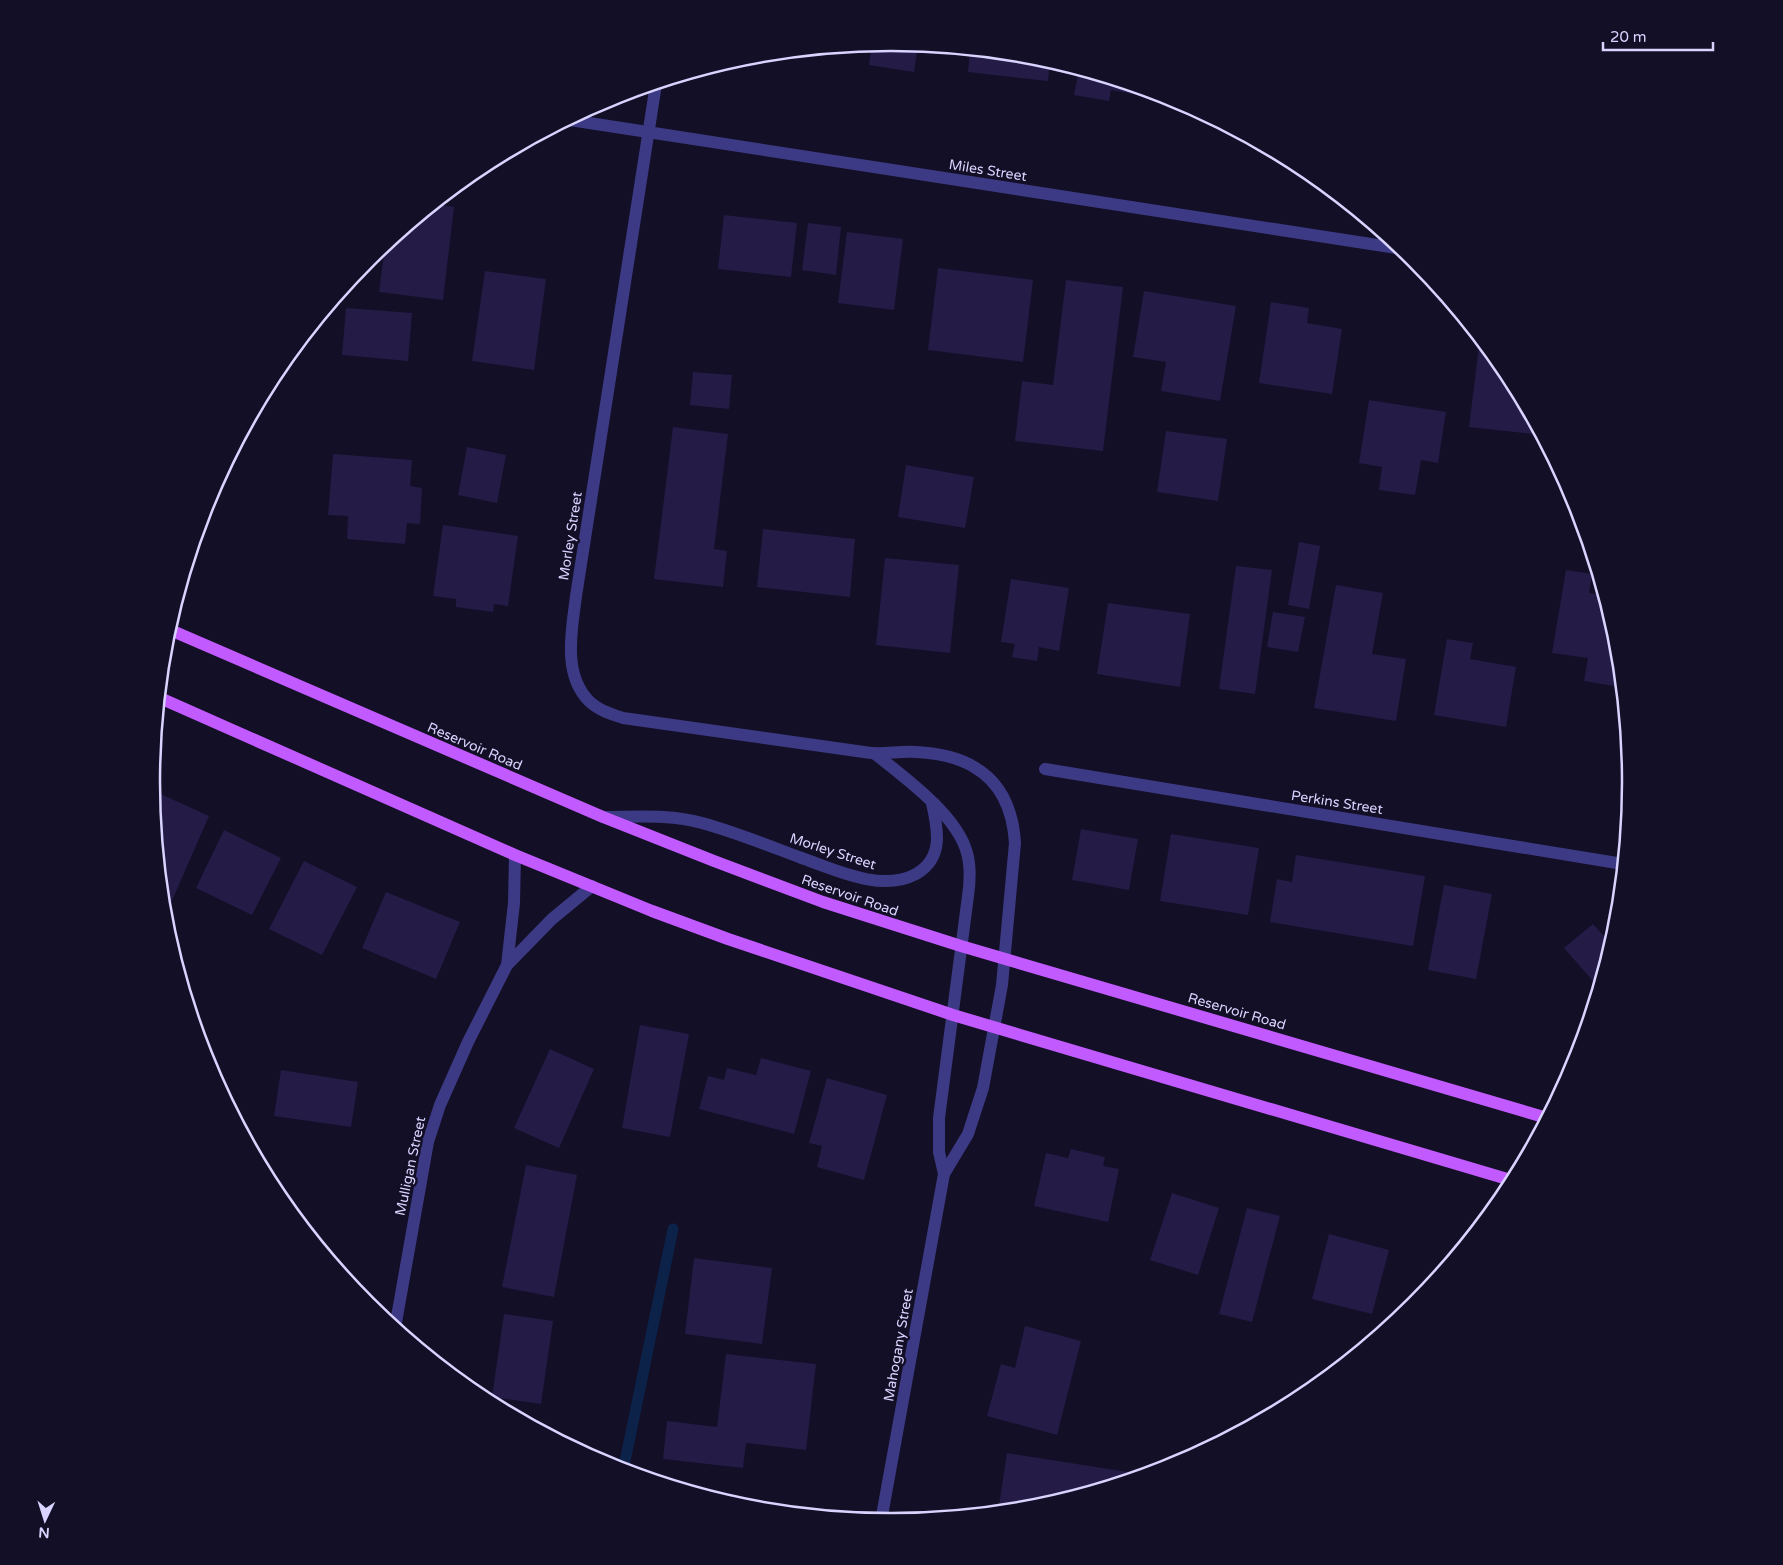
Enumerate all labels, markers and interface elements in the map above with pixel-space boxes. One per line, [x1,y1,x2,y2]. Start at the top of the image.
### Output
scale bar [1603,20,1713,52]
text: 20 m [1610,28,1647,46]
street label: Miles Street [948,156,1029,185]
street label: Morley Street [555,490,586,582]
street label: Reservoir Road [425,719,525,774]
street label: Perkins Street [1290,787,1385,818]
street label: Morley Street [788,830,879,874]
street label: Reservoir Road [799,871,901,920]
street label: Reservoir Road [1186,989,1288,1034]
street label: Mulligan Street [392,1114,429,1217]
street label: Mahogany Street [880,1286,917,1403]
north arrow [20,1495,70,1545]
text: N [38,1524,50,1541]

